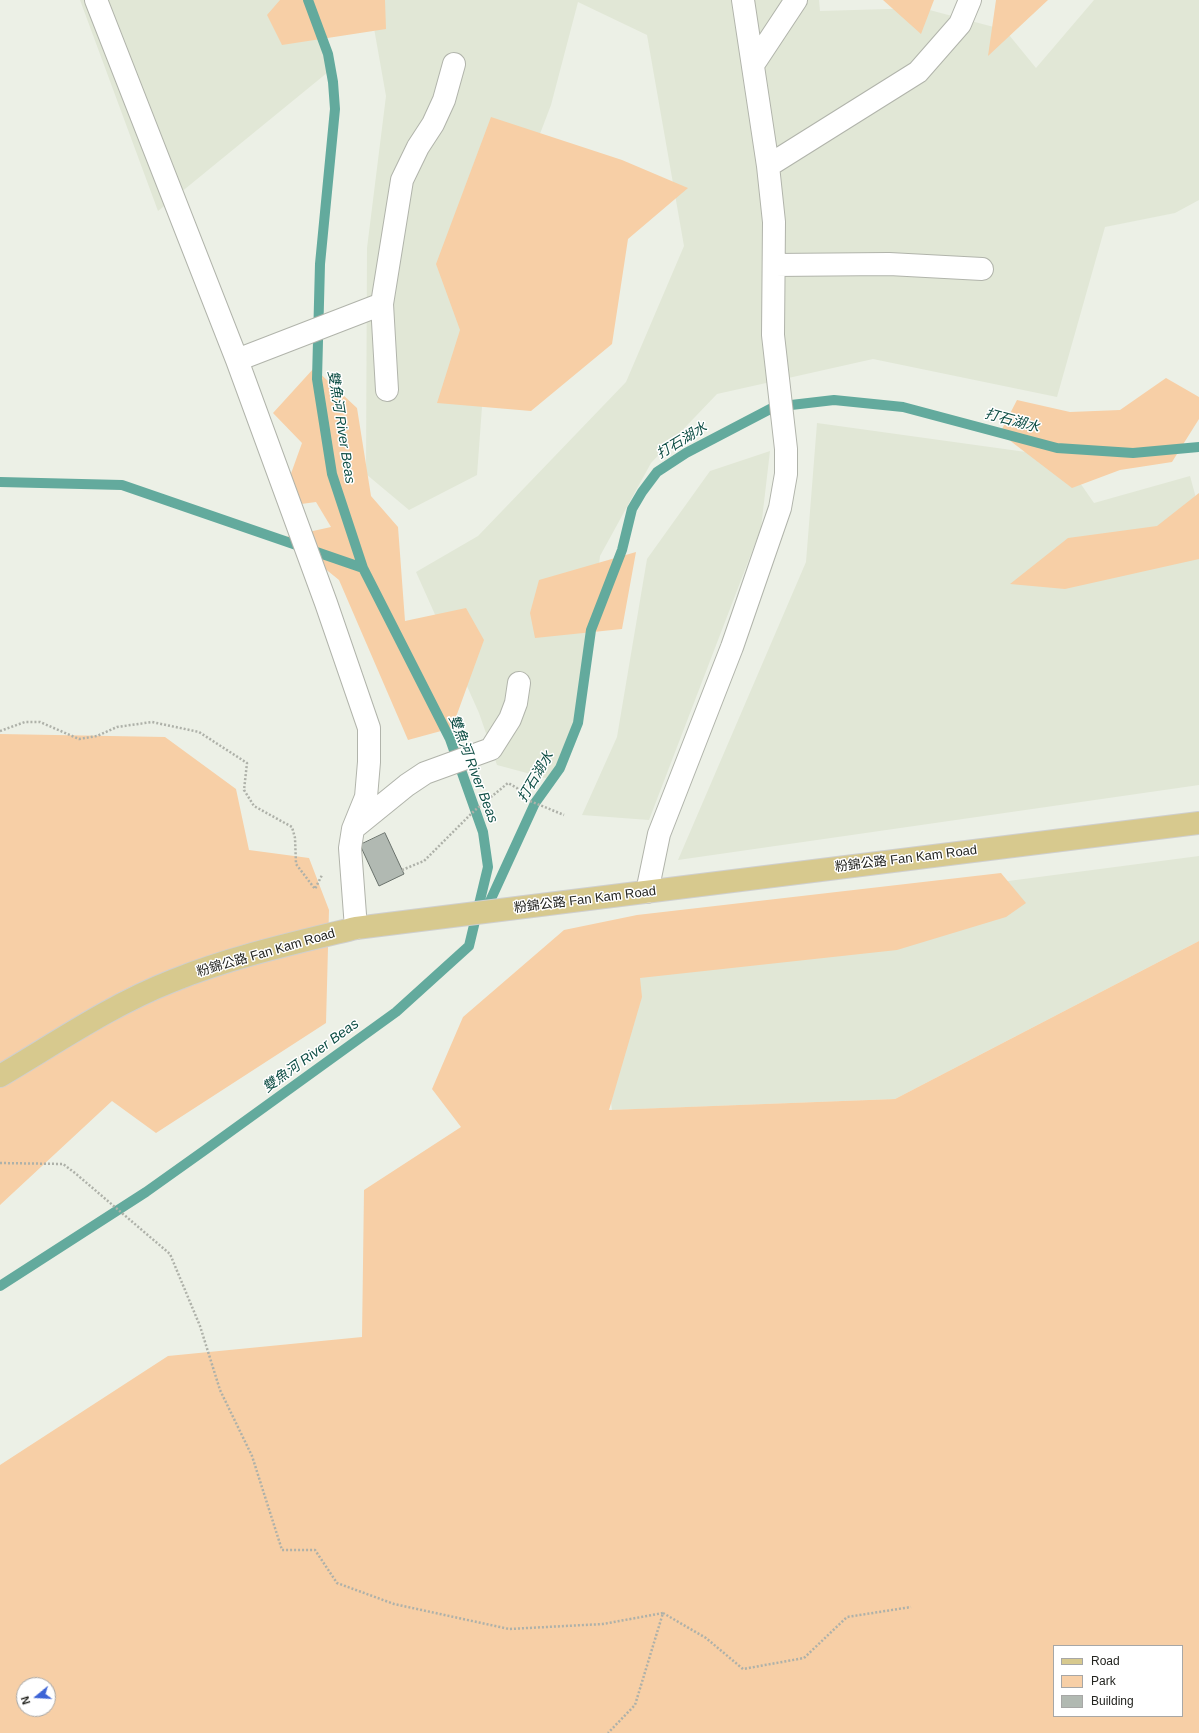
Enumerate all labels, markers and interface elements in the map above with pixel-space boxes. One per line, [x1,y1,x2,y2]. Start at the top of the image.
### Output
water label: 雙魚河 River Beas [324,369,358,485]
water label: 打石湖水 [983,406,1041,436]
water label: 打石湖水 [654,419,710,463]
water label: 雙魚河 River Beas [445,713,501,825]
water label: 打石湖水 [514,749,558,805]
street label: 粉錦公路 Fan Kam Road [834,843,978,875]
street label: 粉錦公路 Fan Kam Road [513,884,657,916]
street label: 粉錦公路 Fan Kam Road [195,926,337,980]
water label: 雙魚河 River Beas [260,1016,362,1096]
legend [1053,1645,1183,1717]
text: Road [1091,1654,1120,1668]
text: Park [1091,1674,1116,1688]
north arrow [16,1677,56,1717]
text: Building [1091,1694,1134,1708]
text: N [19,1695,32,1706]

